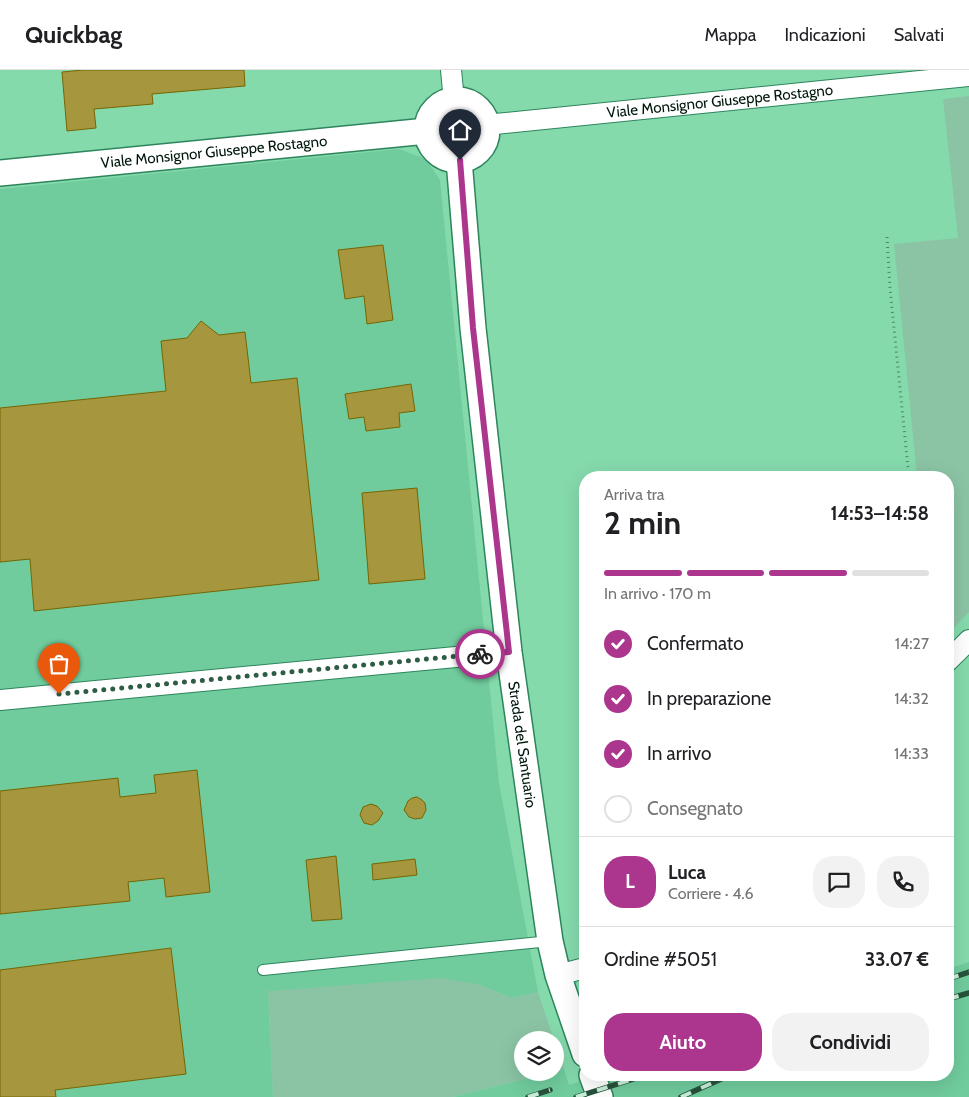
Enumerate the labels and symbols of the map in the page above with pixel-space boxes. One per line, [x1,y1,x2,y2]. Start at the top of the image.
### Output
street label: Viale Monsignor Giuseppe Rostagno [606,81,834,122]
pin [439,109,481,160]
street label: Viale Monsignor Giuseppe Rostagno [100,132,328,172]
courier [455,629,505,679]
pin [38,643,80,694]
street label: Strada del Santuario [504,680,540,809]

